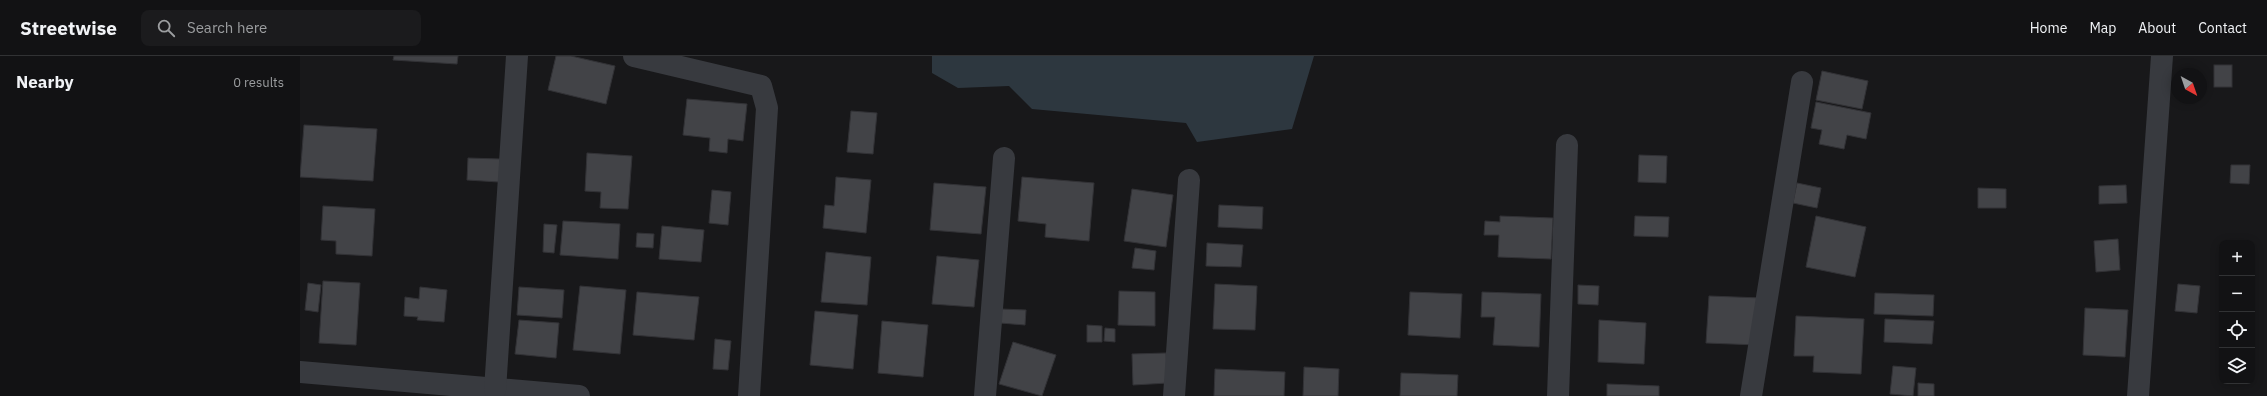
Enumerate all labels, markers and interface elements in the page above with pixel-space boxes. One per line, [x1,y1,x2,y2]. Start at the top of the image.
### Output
search box [141,10,421,46]
text: Streetwise [20,16,117,40]
icon: search [155,17,177,39]
text: Search here [187,18,267,37]
text: Home [2030,19,2067,37]
text: Map [2089,19,2116,37]
text: About [2138,19,2176,37]
text: Contact [2198,19,2247,37]
north arrow [2171,68,2207,104]
text: Nearby [16,71,74,93]
text: 0 results [233,74,284,91]
map controls [2219,240,2255,384]
button: + [2219,240,2255,276]
button: − [2219,276,2255,312]
button: locate [2219,312,2255,348]
button: layers [2219,348,2255,384]

